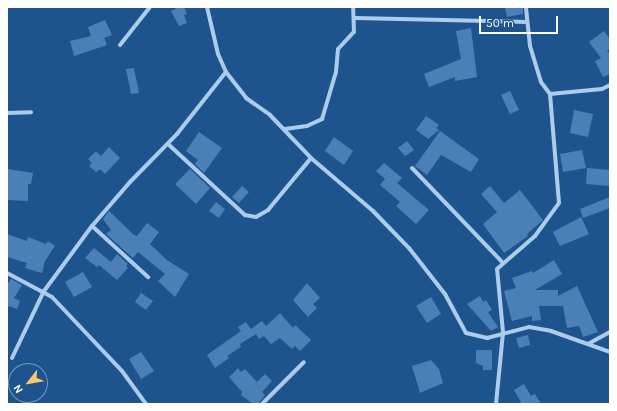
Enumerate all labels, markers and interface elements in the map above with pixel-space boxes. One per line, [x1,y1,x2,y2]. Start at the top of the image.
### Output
scale bar [481,8,560,34]
text: 50 m [486,16,514,30]
north arrow [8,363,48,403]
text: N [11,382,26,396]

